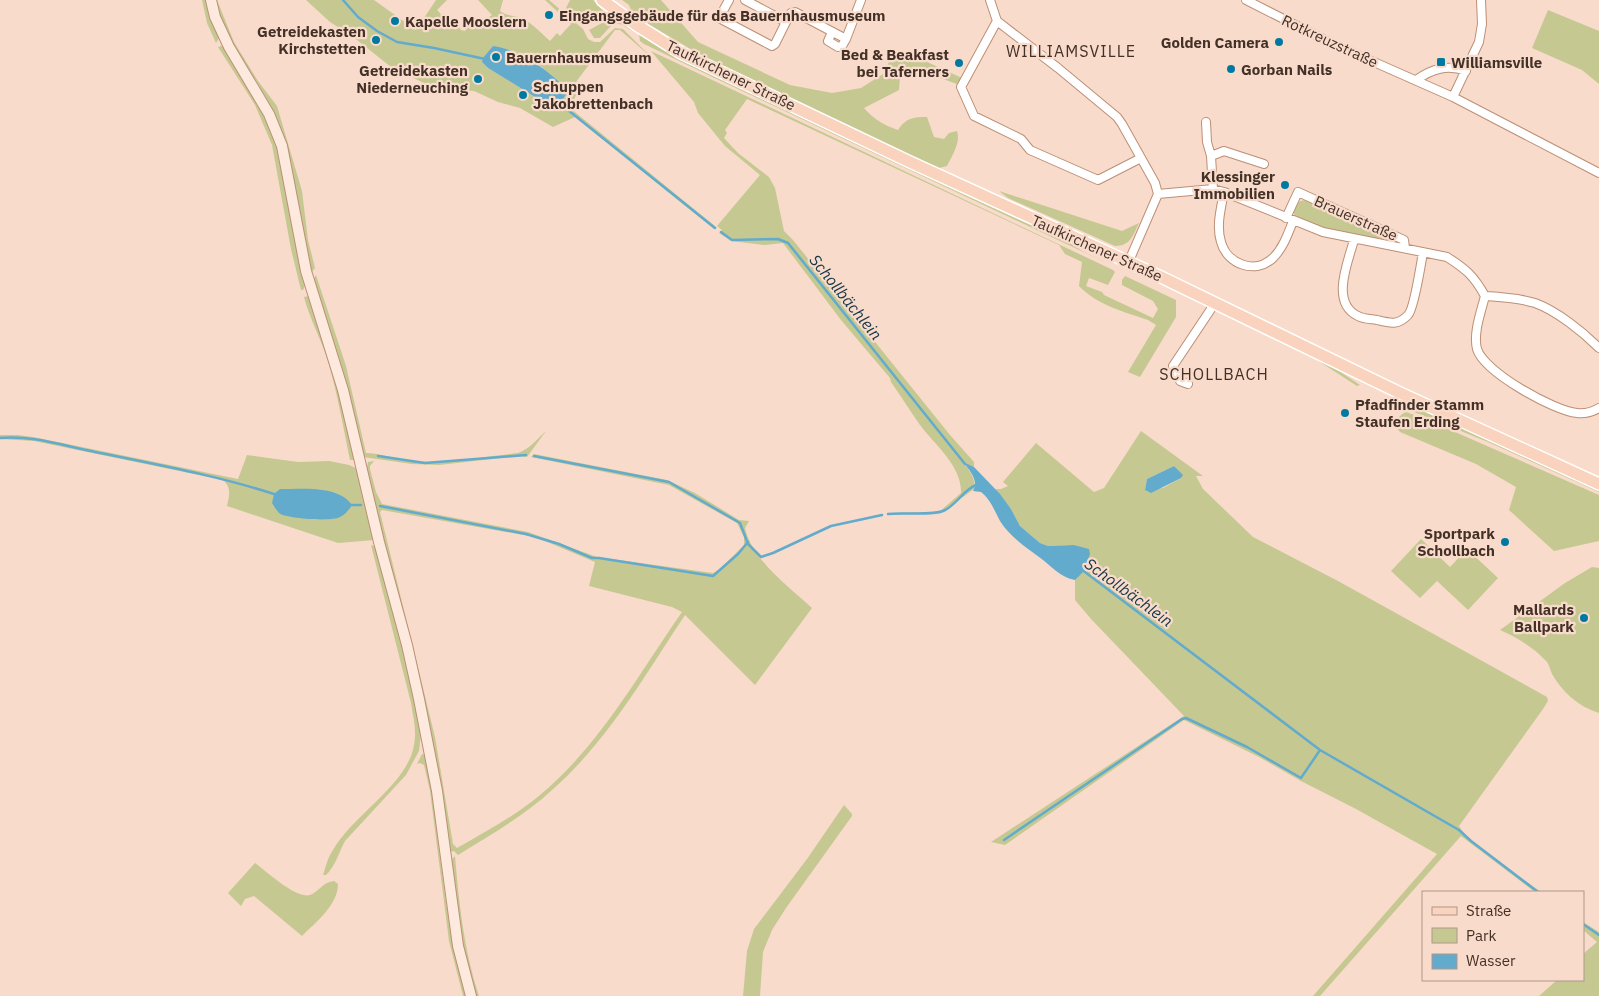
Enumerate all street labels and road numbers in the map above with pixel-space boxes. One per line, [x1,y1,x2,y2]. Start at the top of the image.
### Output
street label: Rotkreuzstraße [1279,10,1381,72]
street label: Taufkirchener Straße [663,35,799,115]
street label: Brauerstraße [1311,191,1401,245]
street label: Taufkirchener Straße [1029,211,1165,285]

